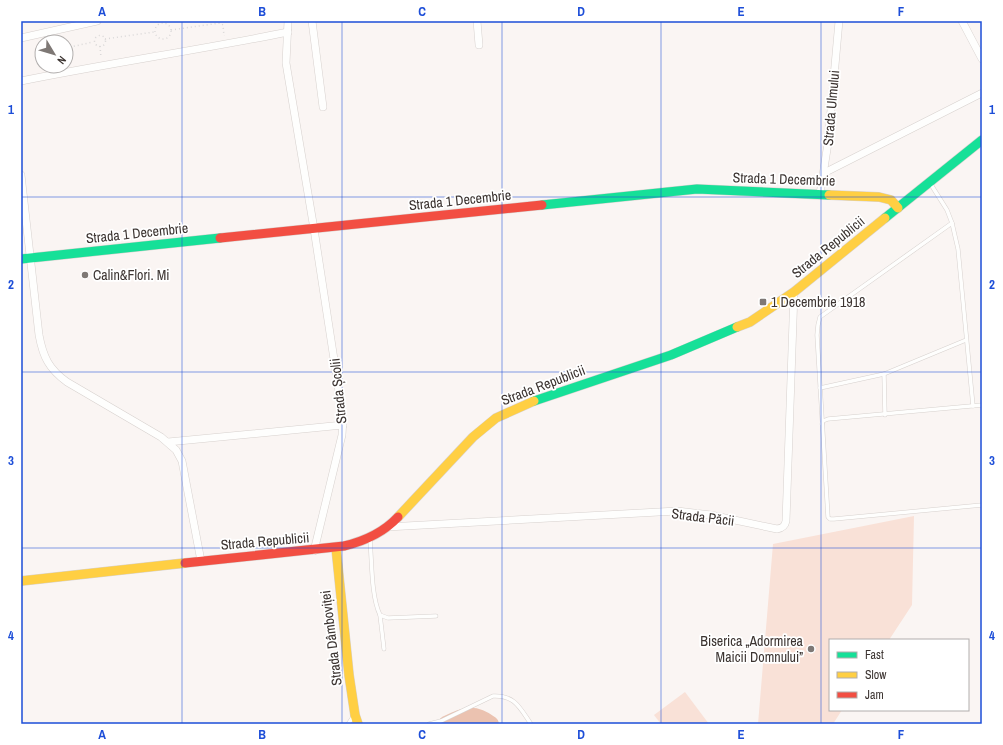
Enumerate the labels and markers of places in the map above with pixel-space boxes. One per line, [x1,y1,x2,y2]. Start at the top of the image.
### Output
place label: Calin&Flori. Mi [93,266,170,284]
marker: Calin&Flori. Mi [80,270,90,280]
place label: 1 Decembrie 1918 [771,293,865,311]
marker: 1 Decembrie 1918 [758,297,768,307]
place label: Biserica „Adormirea Maicii Domnului” [700,632,804,666]
marker: Biserica „Adormirea Maicii Domnului” [806,644,816,654]

